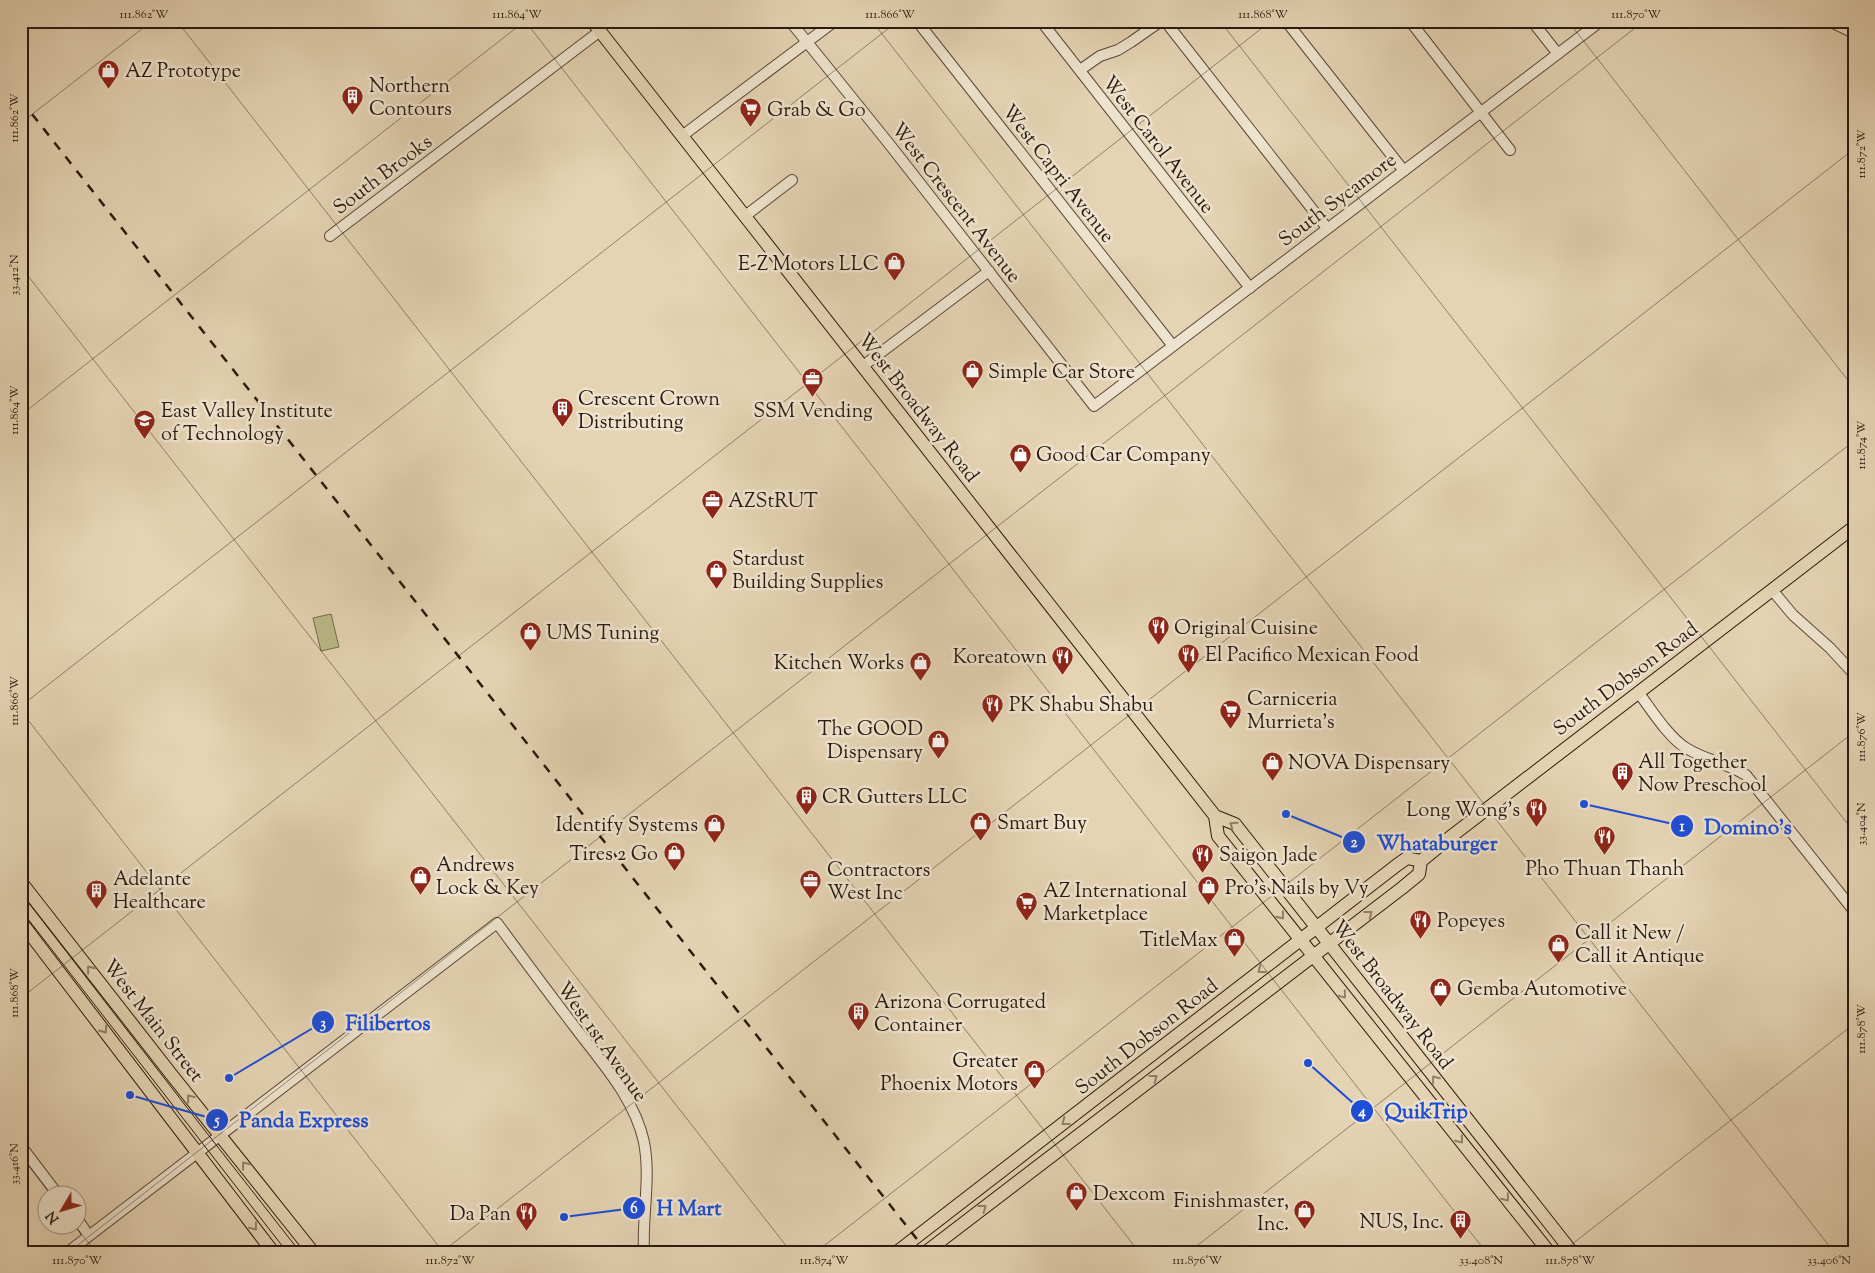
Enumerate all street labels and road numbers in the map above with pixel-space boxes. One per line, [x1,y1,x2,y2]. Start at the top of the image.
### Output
street label: West Carol Avenue [1094,70,1220,221]
street label: West Capri Avenue [994,99,1120,250]
street label: West Crescent Avenue [883,117,1027,290]
street label: South Brooks [328,129,439,223]
street label: South Sycamore [1273,147,1404,255]
street label: West Broadway Road [849,328,985,489]
street label: South Dobson Road [1548,616,1705,744]
street label: West Broadway Road [1323,915,1459,1076]
street label: West Main Street [95,954,210,1090]
street label: South Dobson Road [1070,973,1225,1103]
street label: West 1st Avenue [549,976,653,1109]

